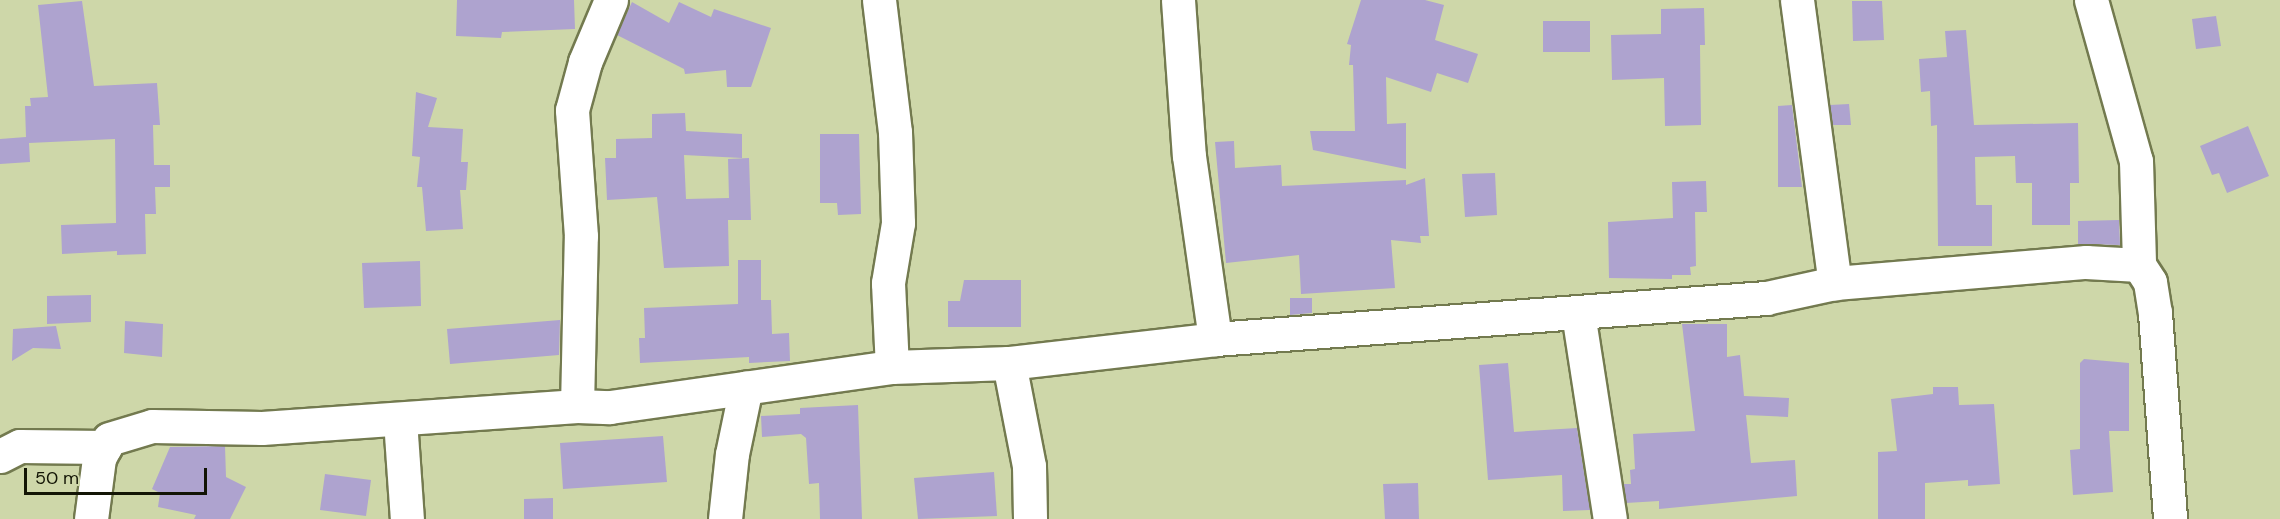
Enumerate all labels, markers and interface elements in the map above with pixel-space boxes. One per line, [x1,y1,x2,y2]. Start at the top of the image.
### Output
scale bar [27,456,210,494]
text: 50 m [35,466,79,490]

